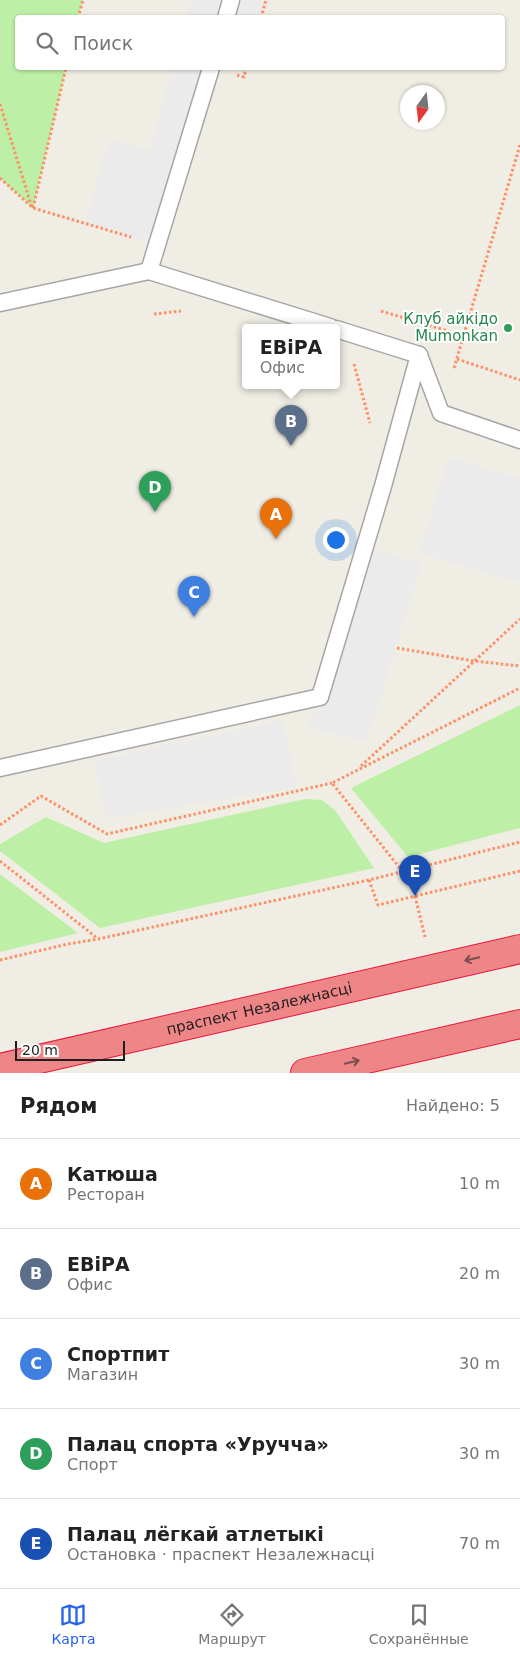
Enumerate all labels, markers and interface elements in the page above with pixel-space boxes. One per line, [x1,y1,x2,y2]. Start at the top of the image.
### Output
search box [15,15,505,70]
icon: search [33,29,61,57]
text: Поиск [73,32,133,54]
north arrow [400,85,445,130]
place label: Клуб айкідо Mumonkan [403,310,498,345]
marker: Клуб айкідо Mumonkan [502,322,514,334]
popup [242,324,340,389]
text: ЕВіРА [260,336,322,358]
text: Офис [260,358,305,377]
pin: B [275,405,307,446]
pin: D [139,471,171,512]
pin: A [260,498,292,539]
your location [323,527,349,553]
pin: C [178,576,210,617]
pin: E [399,855,431,896]
one-way arrow [465,955,481,964]
street label: праспект Незалежнасці [165,979,354,1039]
scale bar [15,1038,125,1061]
text: 20 m [22,1042,58,1058]
one-way arrow [344,1057,360,1066]
text: Рядом [20,1094,97,1118]
text: Найдено: 5 [406,1096,500,1115]
text: Катюша [67,1163,158,1185]
text: A [30,1174,42,1193]
text: 10 m [459,1174,500,1193]
text: Ресторан [67,1185,145,1204]
text: ЕВіРА [67,1253,130,1275]
text: B [30,1264,42,1283]
text: 20 m [459,1264,500,1283]
text: Офис [67,1275,112,1294]
text: Спортпит [67,1343,169,1365]
text: C [30,1354,42,1373]
text: 30 m [459,1354,500,1373]
text: Магазин [67,1365,138,1384]
text: Палац спорта «Уручча» [67,1433,329,1455]
text: D [29,1444,43,1463]
text: 30 m [459,1444,500,1463]
text: Спорт [67,1455,118,1474]
text: Палац лёгкай атлетыкі [67,1523,324,1545]
text: E [31,1534,41,1553]
text: 70 m [459,1534,500,1553]
text: Остановка · праспект Незалежнасці [67,1545,375,1564]
tab: Карта [51,1601,96,1647]
tab: Маршрут [198,1601,266,1647]
tab: Сохранённые [369,1601,469,1647]

